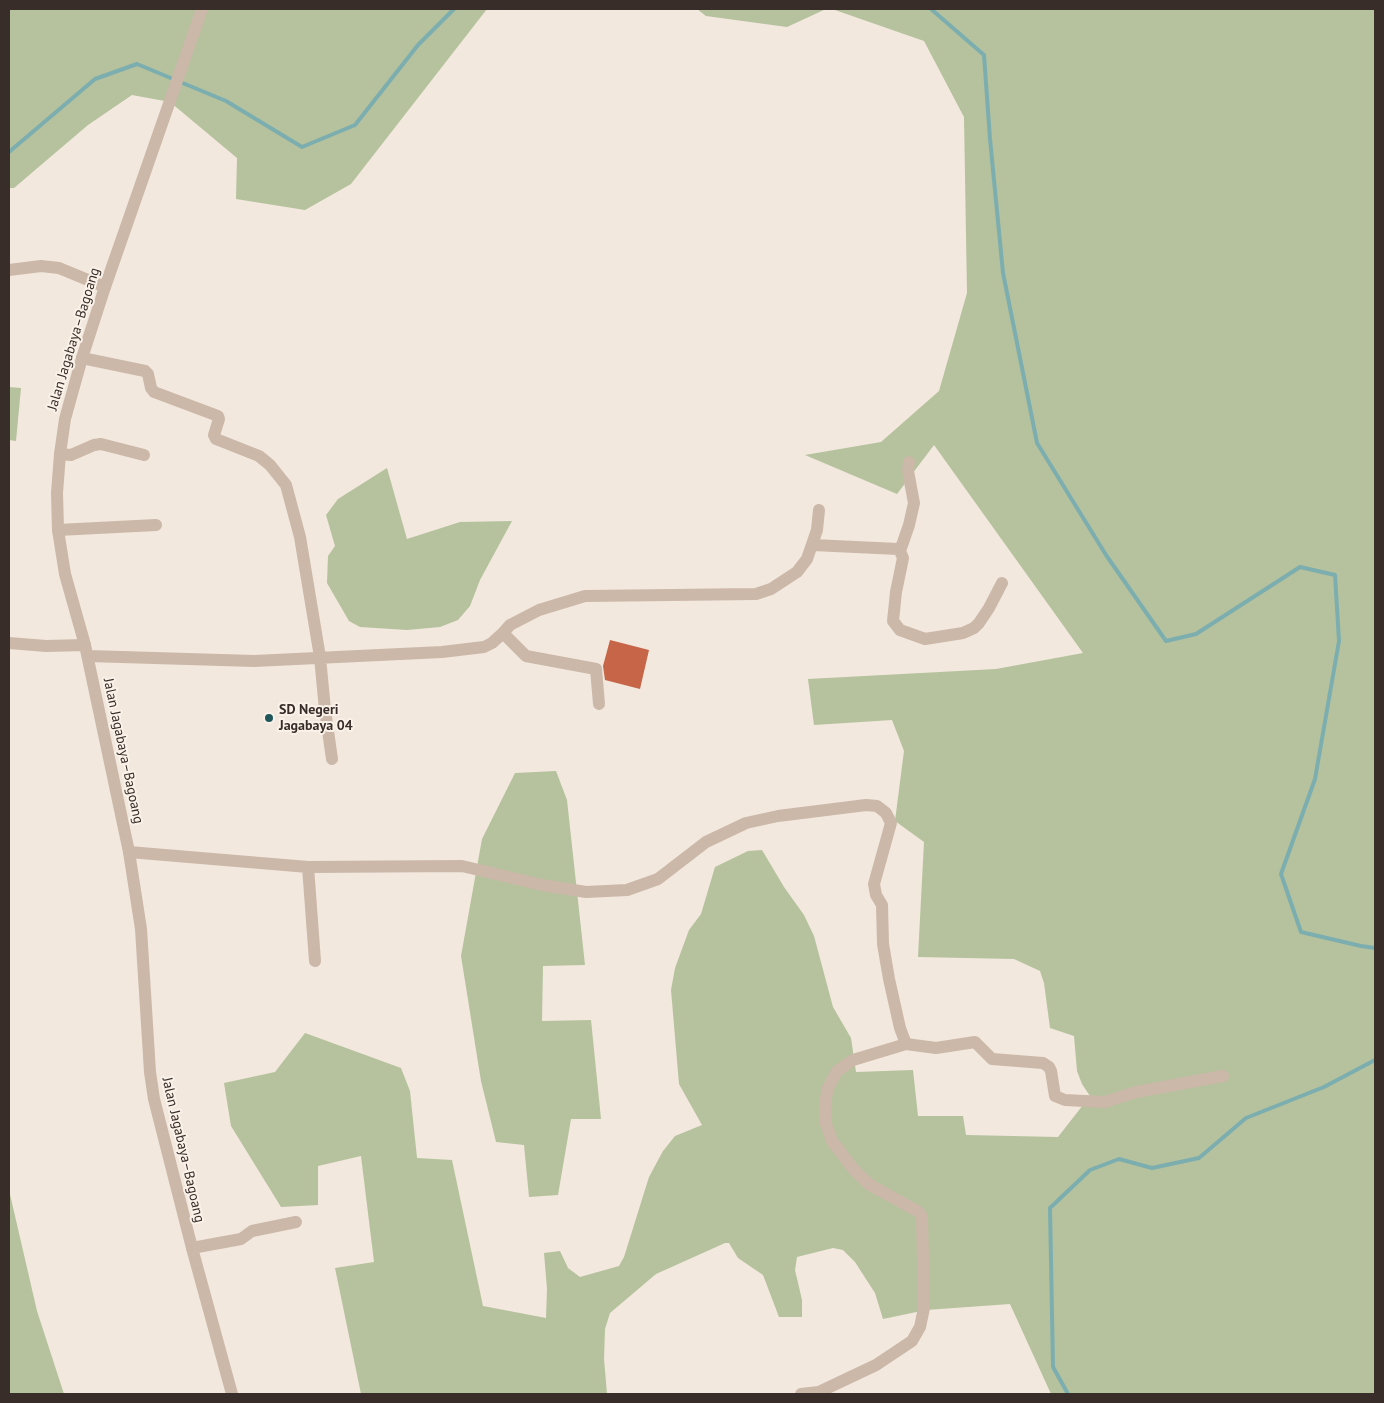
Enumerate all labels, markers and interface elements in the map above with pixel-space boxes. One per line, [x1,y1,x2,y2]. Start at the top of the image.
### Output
street label: Jalan Jagabaya–Bagoang [44,266,104,412]
street label: Jalan Jagabaya–Bagoang [99,677,147,825]
place label: SD Negeri Jagabaya 04 [279,702,353,734]
marker: SD Negeri Jagabaya 04 [263,712,275,724]
street label: Jalan Jagabaya–Bagoang [158,1076,208,1224]

